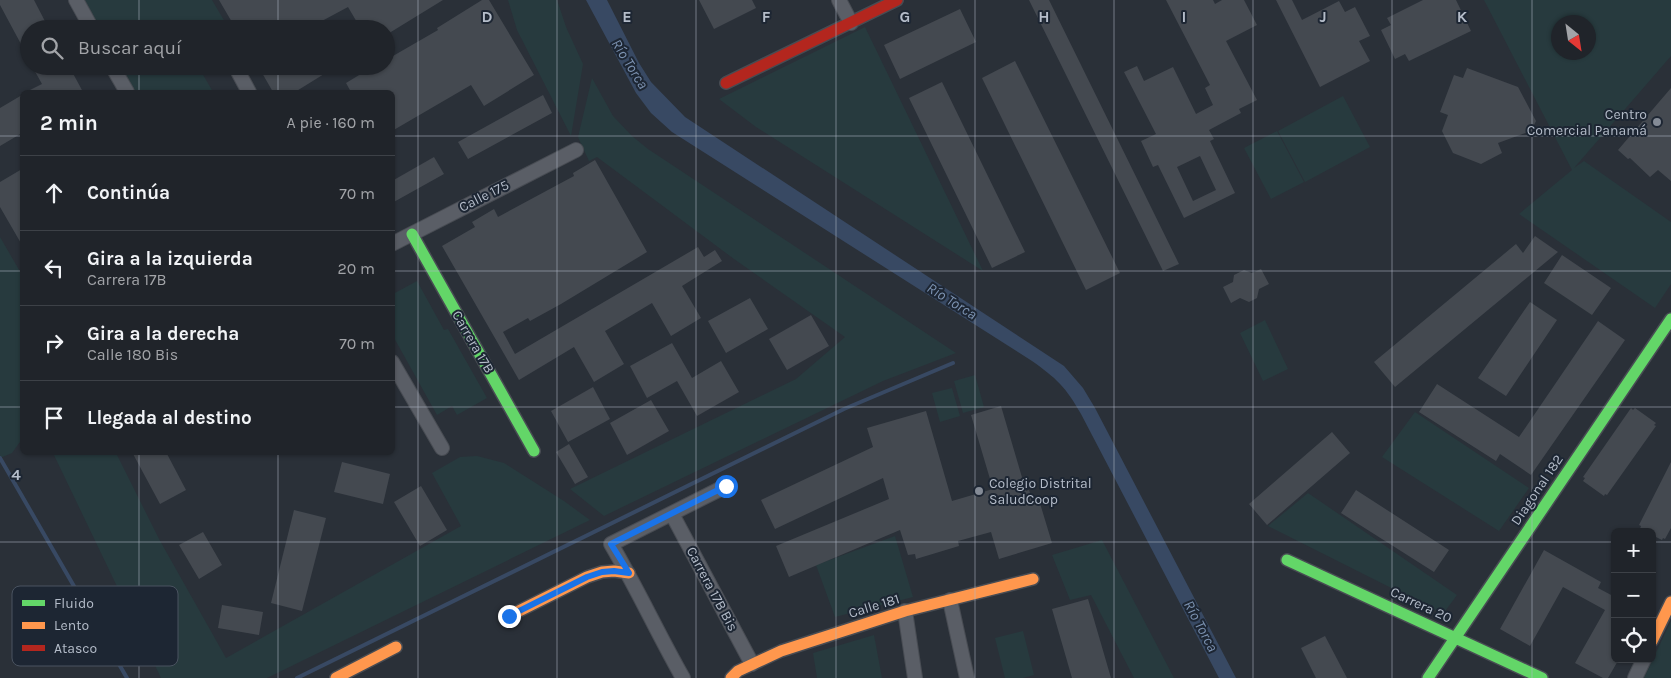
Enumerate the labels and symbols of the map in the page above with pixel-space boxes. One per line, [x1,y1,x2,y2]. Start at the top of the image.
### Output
text: D [482,7,493,26]
text: E [622,7,632,26]
text: F [762,7,771,26]
text: G [900,7,910,26]
text: H [1038,7,1050,26]
text: I [1182,7,1186,26]
text: J [1319,7,1327,26]
text: K [1457,7,1468,26]
north arrow [1551,15,1596,60]
water label: Río Torca [608,36,652,92]
place label: Centro Comercial Panamá [1527,106,1647,139]
marker: Centro Comercial Panamá [1651,116,1663,128]
street label: Calle 175 [456,176,512,216]
water label: Río Torca [924,279,980,323]
street label: Carrera 17B [448,308,498,376]
street label: Diagonal 182 [1507,451,1567,529]
text: 4 [11,465,21,484]
route start [715,475,738,498]
place label: Colegio Distrital SaludCoop [989,475,1092,508]
marker: Colegio Distrital SaludCoop [973,485,985,497]
street label: Carrera 17B Bis [683,544,741,634]
street label: Carrera 20 [1387,583,1455,627]
legend [12,586,178,666]
street label: Calle 181 [846,590,902,622]
text: Fluido [54,595,94,612]
water label: Río Torca [1180,597,1222,655]
route end [498,605,521,628]
text: Lento [54,617,89,634]
text: Atasco [54,640,97,657]

